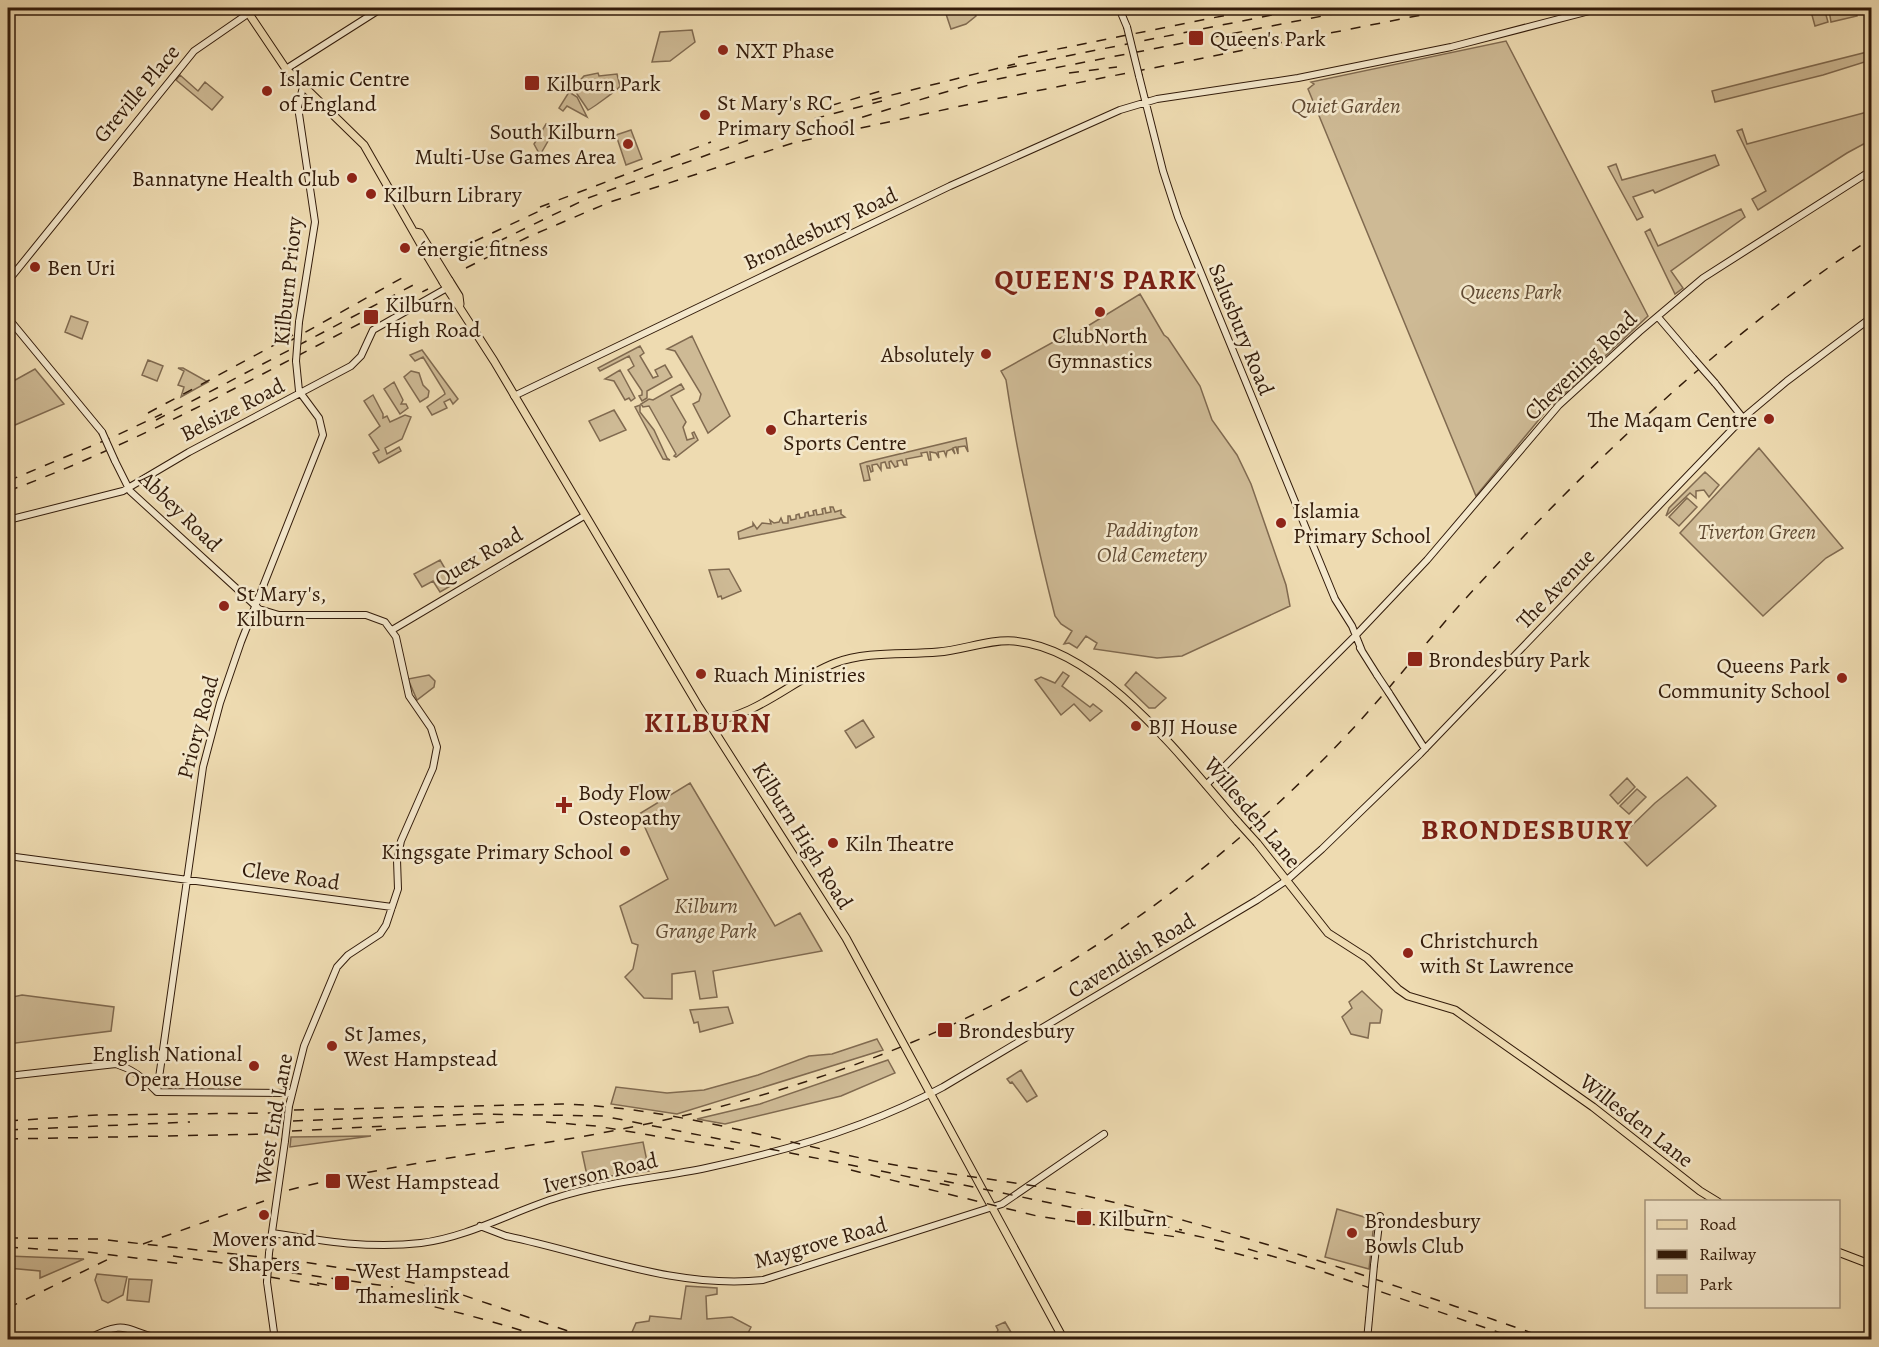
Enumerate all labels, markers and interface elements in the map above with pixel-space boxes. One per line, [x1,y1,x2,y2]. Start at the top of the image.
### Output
place label: Queen's Park [1210,24,1326,54]
marker: Queen's Park [1187,29,1205,47]
place label: NXT Phase [735,36,834,66]
street label: Greville Place [87,38,187,149]
marker: NXT Phase [716,43,730,57]
place label: Islamic Centre of England [279,64,410,119]
place label: Kilburn Park [546,69,661,99]
marker: Kilburn Park [523,74,541,92]
marker: Islamic Centre of England [260,84,274,98]
place label: St Mary's RC Primary School [717,88,855,143]
park label: Quiet Garden [1291,91,1401,121]
marker: St Mary's RC Primary School [698,108,712,122]
place label: South Kilburn Multi-Use Games Area [415,117,617,172]
marker: South Kilburn Multi-Use Games Area [621,137,635,151]
place label: Bannatyne Health Club [132,164,340,194]
marker: Bannatyne Health Club [345,171,359,185]
place label: Kilburn Library [383,180,522,210]
street label: Brondesbury Road [739,180,902,278]
marker: Kilburn Library [364,187,378,201]
street label: Kilburn Priory [266,215,310,347]
place label: énergie fitness [417,234,548,264]
marker: énergie fitness [398,241,412,255]
place label: Ben Uri [47,253,115,283]
street label: Salusbury Road [1201,259,1281,400]
marker: Ben Uri [28,260,42,274]
district label: QUEEN'S PARK [994,261,1198,299]
park label: Queens Park [1460,277,1562,307]
place label: Kilburn High Road [385,290,481,345]
street label: Chevening Road [1518,304,1644,427]
marker: ClubNorth Gymnastics [1093,305,1107,319]
marker: Kilburn High Road [362,308,380,326]
place label: ClubNorth Gymnastics [1047,321,1153,376]
place label: Absolutely [880,340,974,370]
marker: Absolutely [979,347,993,361]
street label: Belsize Road [175,371,290,449]
place label: Charteris Sports Centre [783,403,907,458]
place label: The Maqam Centre [1588,405,1757,435]
marker: The Maqam Centre [1762,412,1776,426]
marker: Charteris Sports Centre [764,423,778,437]
street label: Abbey Road [132,464,228,559]
place label: Islamia Primary School [1293,496,1431,551]
park label: Paddington Old Cemetery [1097,515,1208,570]
marker: Islamia Primary School [1274,516,1288,530]
park label: Tiverton Green [1698,517,1816,547]
street label: Quex Road [429,519,528,594]
street label: The Avenue [1510,542,1602,636]
place label: St Mary's, Kilburn [236,579,327,634]
marker: St Mary's, Kilburn [217,599,231,613]
place label: Brondesbury Park [1428,645,1590,675]
marker: Brondesbury Park [1406,650,1424,668]
place label: Queens Park Community School [1658,651,1830,706]
place label: Ruach Ministries [713,660,866,690]
marker: Ruach Ministries [694,667,708,681]
marker: Queens Park Community School [1835,671,1849,685]
street label: Priory Road [170,672,226,782]
district label: KILBURN [644,704,772,742]
place label: BJJ House [1148,712,1238,742]
marker: BJJ House [1129,719,1143,733]
street label: Willesden Lane [1196,750,1308,875]
street label: Kilburn High Road [745,756,860,915]
place label: Body Flow Osteopathy [578,778,681,833]
marker: Body Flow Osteopathy [555,796,573,814]
district label: BRONDESBURY [1421,811,1633,849]
place label: Kiln Theatre [845,829,954,859]
marker: Kiln Theatre [826,836,840,850]
place label: Kingsgate Primary School [381,837,613,867]
marker: Kingsgate Primary School [618,844,632,858]
street label: Cleve Road [240,854,342,898]
park label: Kilburn Grange Park [655,891,757,946]
street label: Cavendish Road [1062,906,1201,1006]
place label: Christchurch with St Lawrence [1419,926,1574,981]
marker: Christchurch with St Lawrence [1401,946,1415,960]
place label: Brondesbury [958,1016,1074,1046]
place label: St James, West Hampstead [343,1019,498,1074]
marker: Brondesbury [936,1021,954,1039]
place label: English National Opera House [92,1039,242,1094]
marker: St James, West Hampstead [325,1039,339,1053]
street label: West End Lane [247,1051,300,1188]
marker: English National Opera House [247,1059,261,1073]
street label: Willesden Lane [1573,1066,1699,1175]
street label: Iverson Road [540,1145,661,1201]
place label: West Hampstead [345,1167,500,1197]
marker: West Hampstead [324,1172,342,1190]
legend [1645,1200,1840,1308]
place label: Kilburn [1098,1204,1167,1234]
place label: Brondesbury Bowls Club [1364,1206,1480,1261]
marker: Movers and Shapers [257,1208,271,1222]
marker: Kilburn [1075,1209,1093,1227]
street label: Maygrove Road [750,1210,890,1276]
text: Road [1699,1212,1737,1236]
place label: Movers and Shapers [212,1224,316,1279]
marker: Brondesbury Bowls Club [1345,1226,1359,1240]
text: Railway [1699,1242,1757,1266]
place label: West Hampstead Thameslink [355,1256,510,1311]
text: Park [1699,1272,1733,1296]
marker: West Hampstead Thameslink [333,1274,351,1292]

